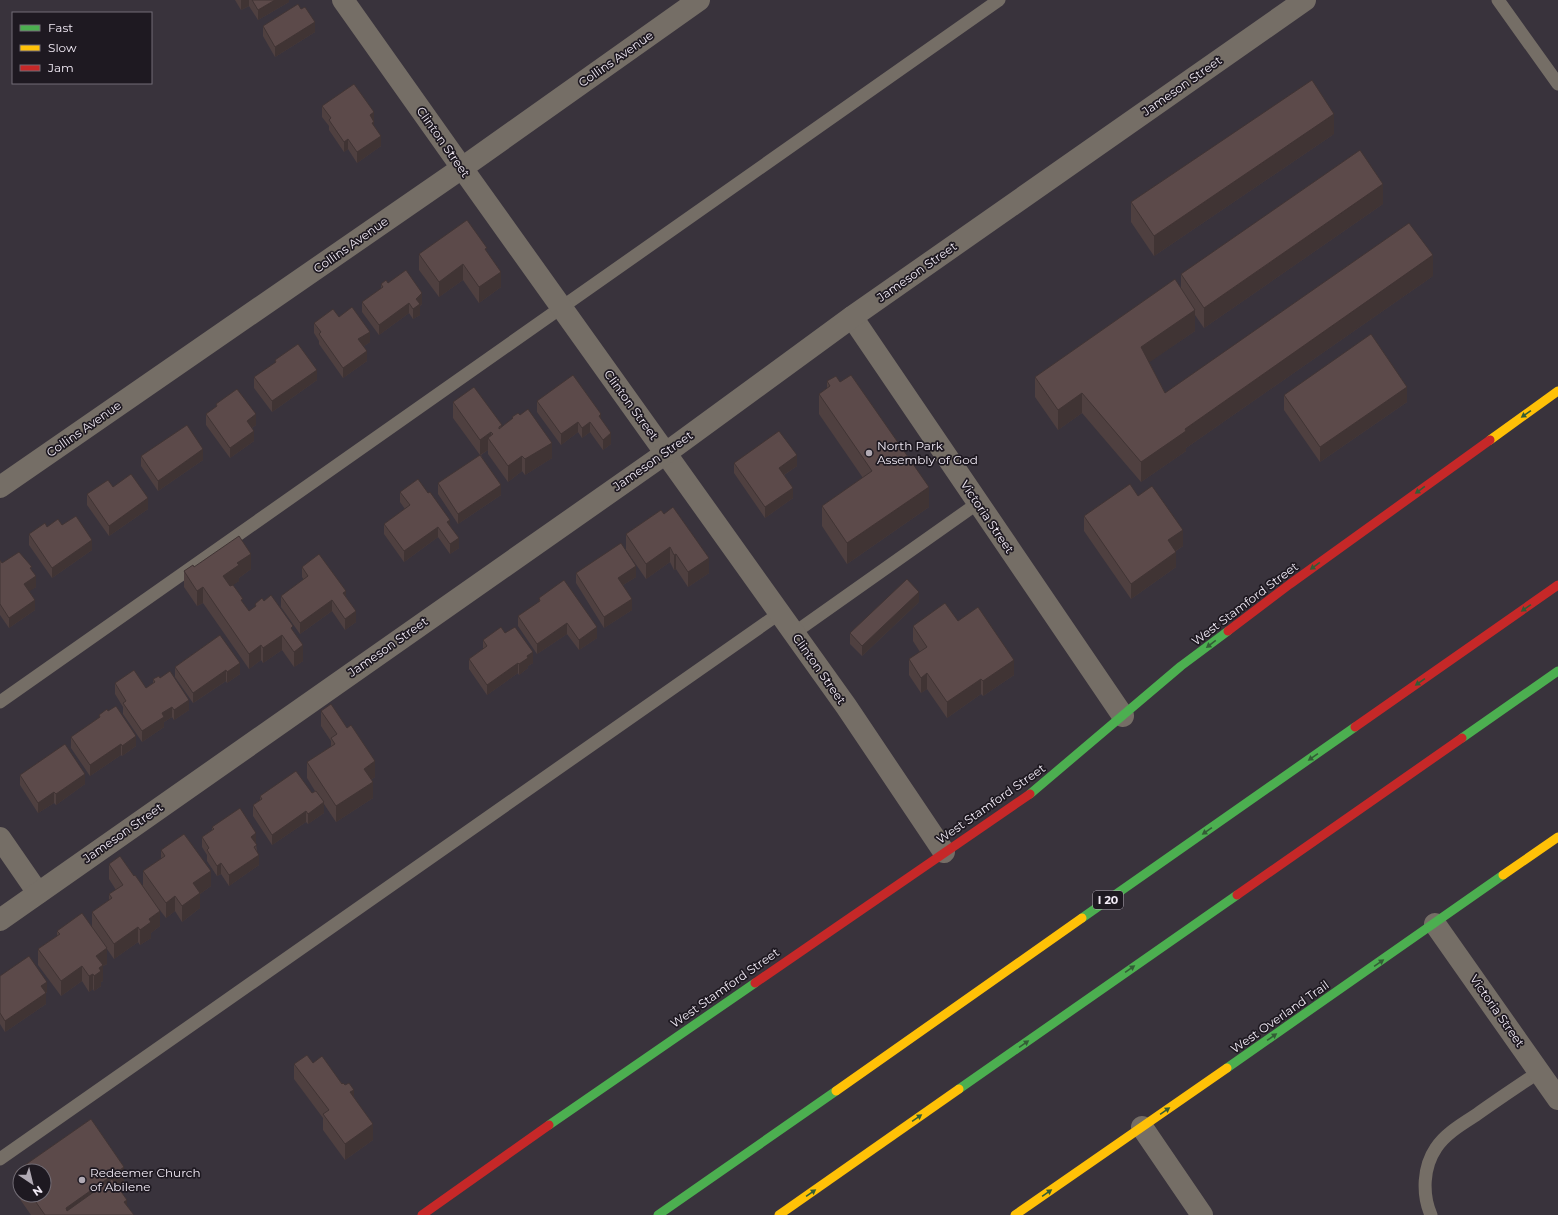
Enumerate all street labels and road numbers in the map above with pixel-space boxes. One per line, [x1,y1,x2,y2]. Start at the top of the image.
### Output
street label: Collins Avenue [575,27,656,90]
street label: Jameson Street [1138,52,1225,119]
street label: Clinton Street [414,103,473,180]
street label: Collins Avenue [310,213,391,276]
street label: Jameson Street [873,238,960,305]
street label: Clinton Street [601,367,662,443]
street label: Collins Avenue [43,397,124,460]
street label: Jameson Street [609,427,696,494]
street label: Victoria Street [957,477,1017,556]
street label: West Stamford Street [1189,559,1301,649]
street label: Jameson Street [344,613,431,680]
street label: Clinton Street [790,630,849,707]
street label: West Stamford Street [933,760,1048,847]
street label: Jameson Street [79,799,166,866]
road number: I 20 [1093,891,1123,909]
street label: West Stamford Street [667,944,782,1031]
street label: Victoria Street [1467,972,1528,1050]
street label: West Overland Trail [1228,977,1332,1056]

